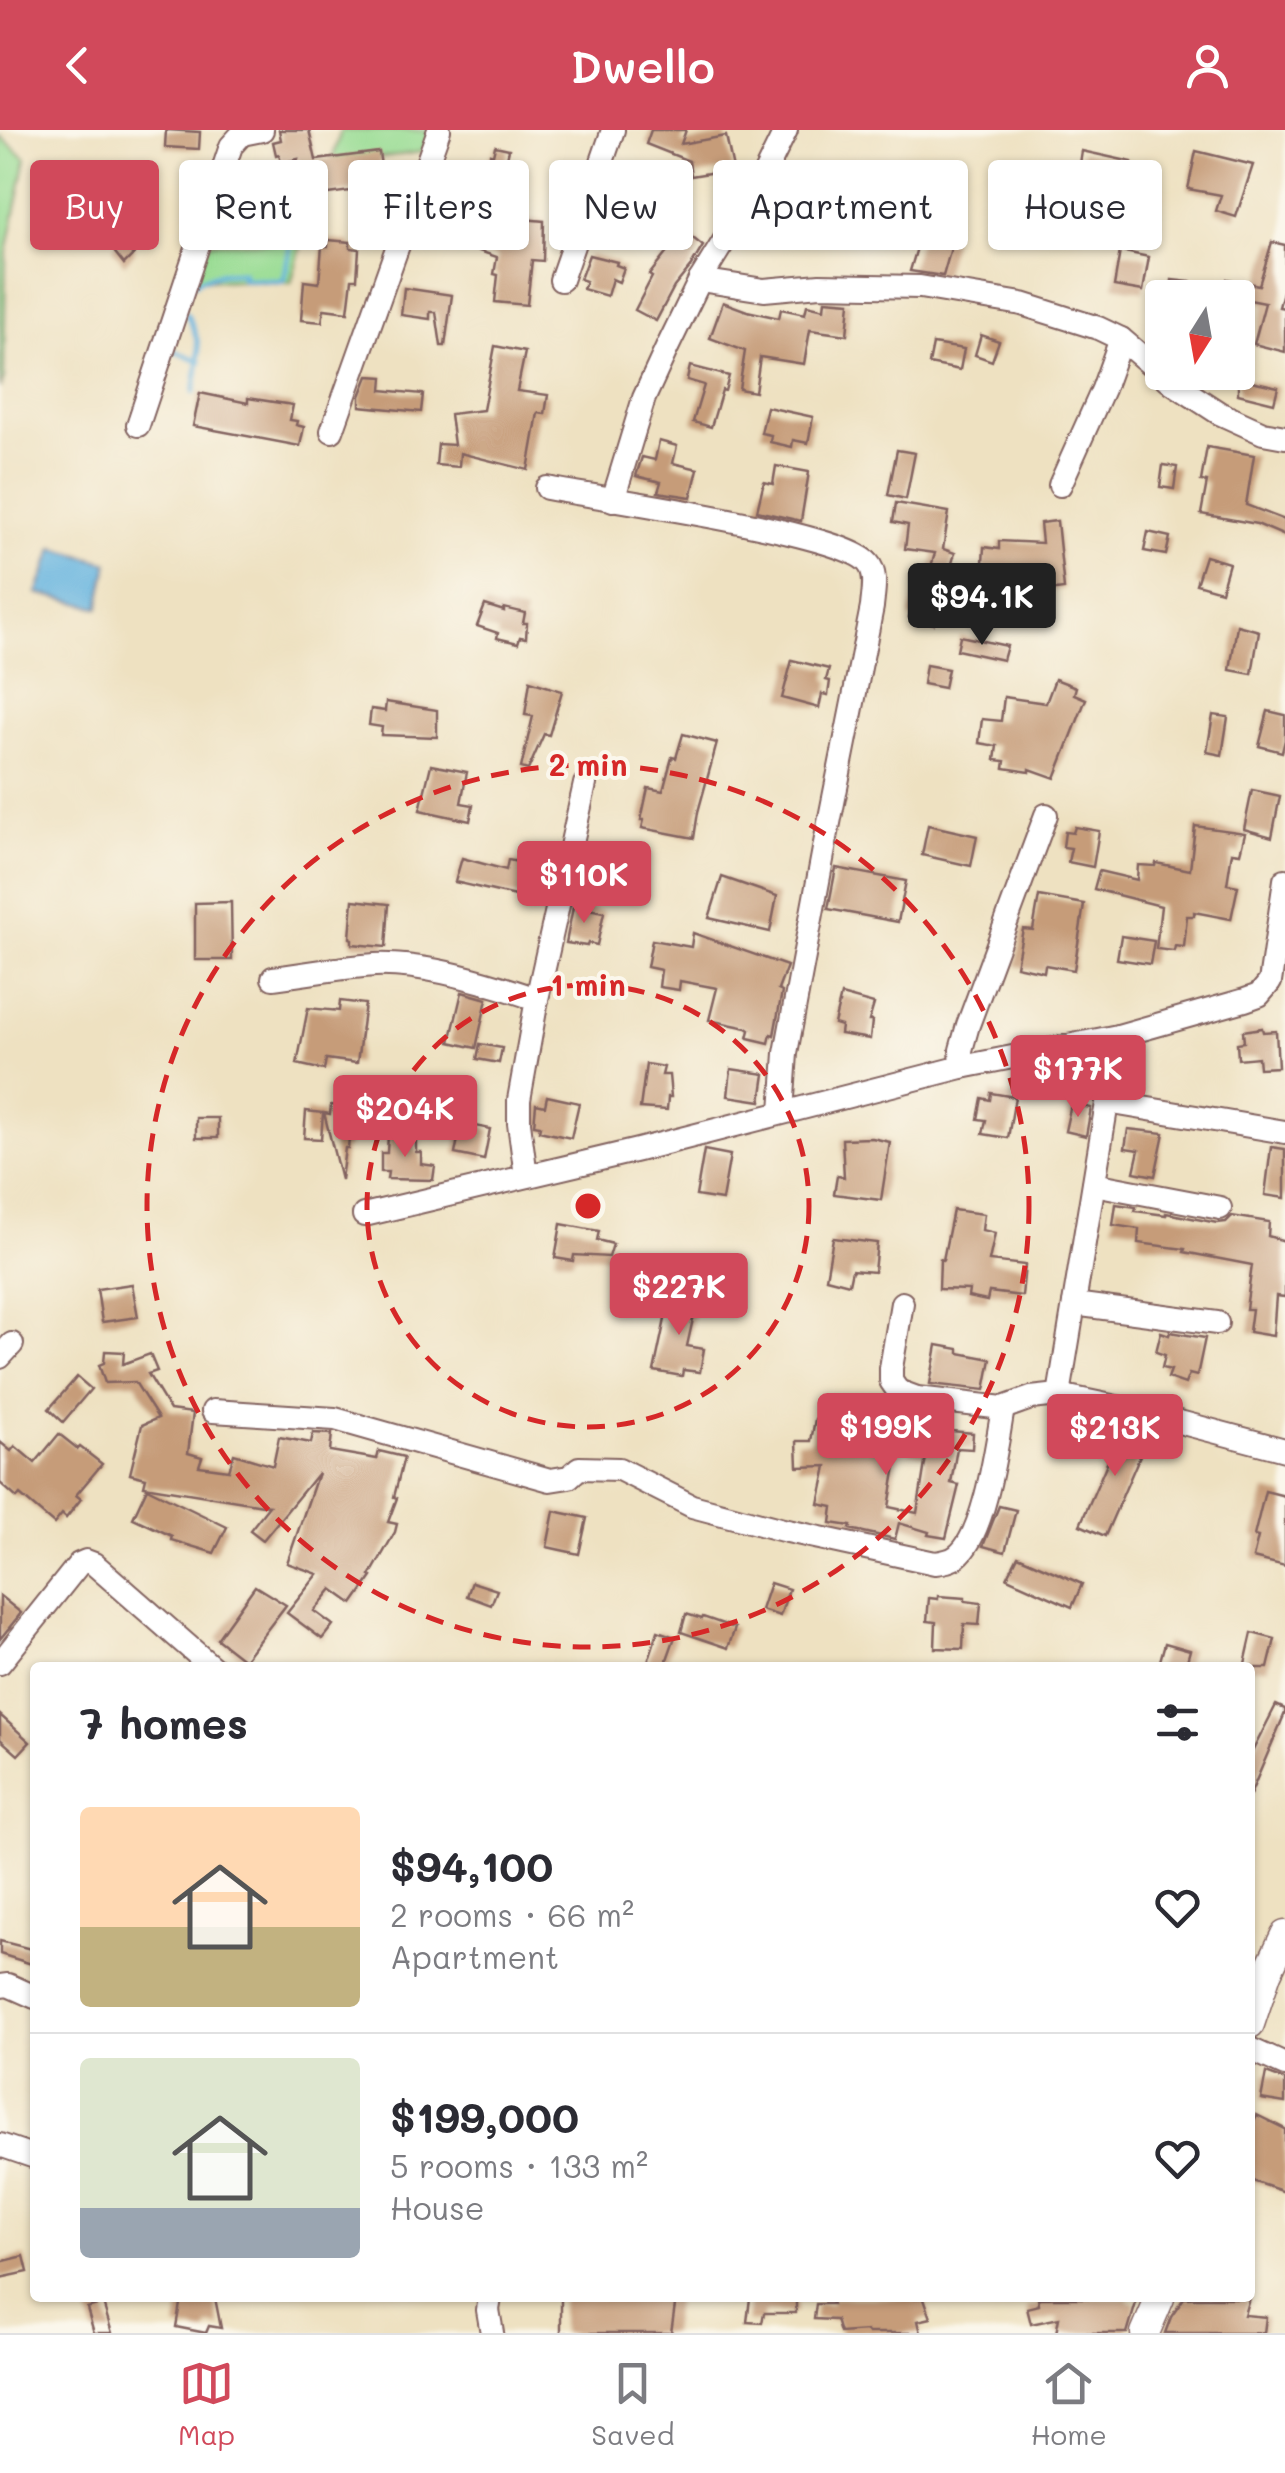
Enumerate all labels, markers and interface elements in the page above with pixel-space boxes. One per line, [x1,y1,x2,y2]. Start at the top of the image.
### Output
text: Dwello [570,36,715,94]
icon: back [50,38,105,93]
icon: person [1180,38,1235,93]
chip: Buy [30,160,159,250]
chip: Rent [179,160,328,250]
chip: Filters [348,160,529,250]
chip: New [549,160,693,250]
chip: Apartment [713,160,968,250]
chip: House [988,160,1162,250]
north arrow [1145,280,1255,390]
map controls [1145,280,1255,390]
pin: $94.1K [901,563,1063,648]
text: $94.1K [930,574,1034,616]
text: 2 min [549,744,627,784]
pin: $110K [514,841,654,926]
text: $110K [539,852,629,894]
text: 1 min [550,964,626,1004]
pin: $177K [1008,1035,1148,1120]
text: $177K [1033,1046,1123,1088]
pin: $204K [335,1075,475,1160]
text: $204K [355,1086,455,1128]
centre of rings [570,1188,606,1224]
pin: $227K [609,1253,749,1338]
text: $227K [632,1264,726,1306]
pin: $199K [816,1393,956,1478]
pin: $213K [1045,1394,1185,1479]
text: $199K [839,1404,933,1446]
text: $213K [1069,1405,1161,1447]
text: 7 homes [80,1695,248,1750]
icon: filters [1150,1695,1205,1750]
text: $94,100 [390,1838,553,1893]
icon: home [160,1847,280,1967]
icon: heart [1150,1880,1205,1935]
text: 2 rooms · 66 m² [390,1893,634,1935]
text: Apartment [390,1935,559,1977]
text: $199,000 [390,2089,579,2144]
icon: home [160,2098,280,2218]
icon: heart [1150,2131,1205,2186]
text: 5 rooms · 133 m² [390,2144,648,2186]
text: House [390,2186,485,2228]
tab: Map [178,2356,235,2452]
tab: Saved [591,2356,674,2452]
tab: Home [1031,2356,1107,2452]

